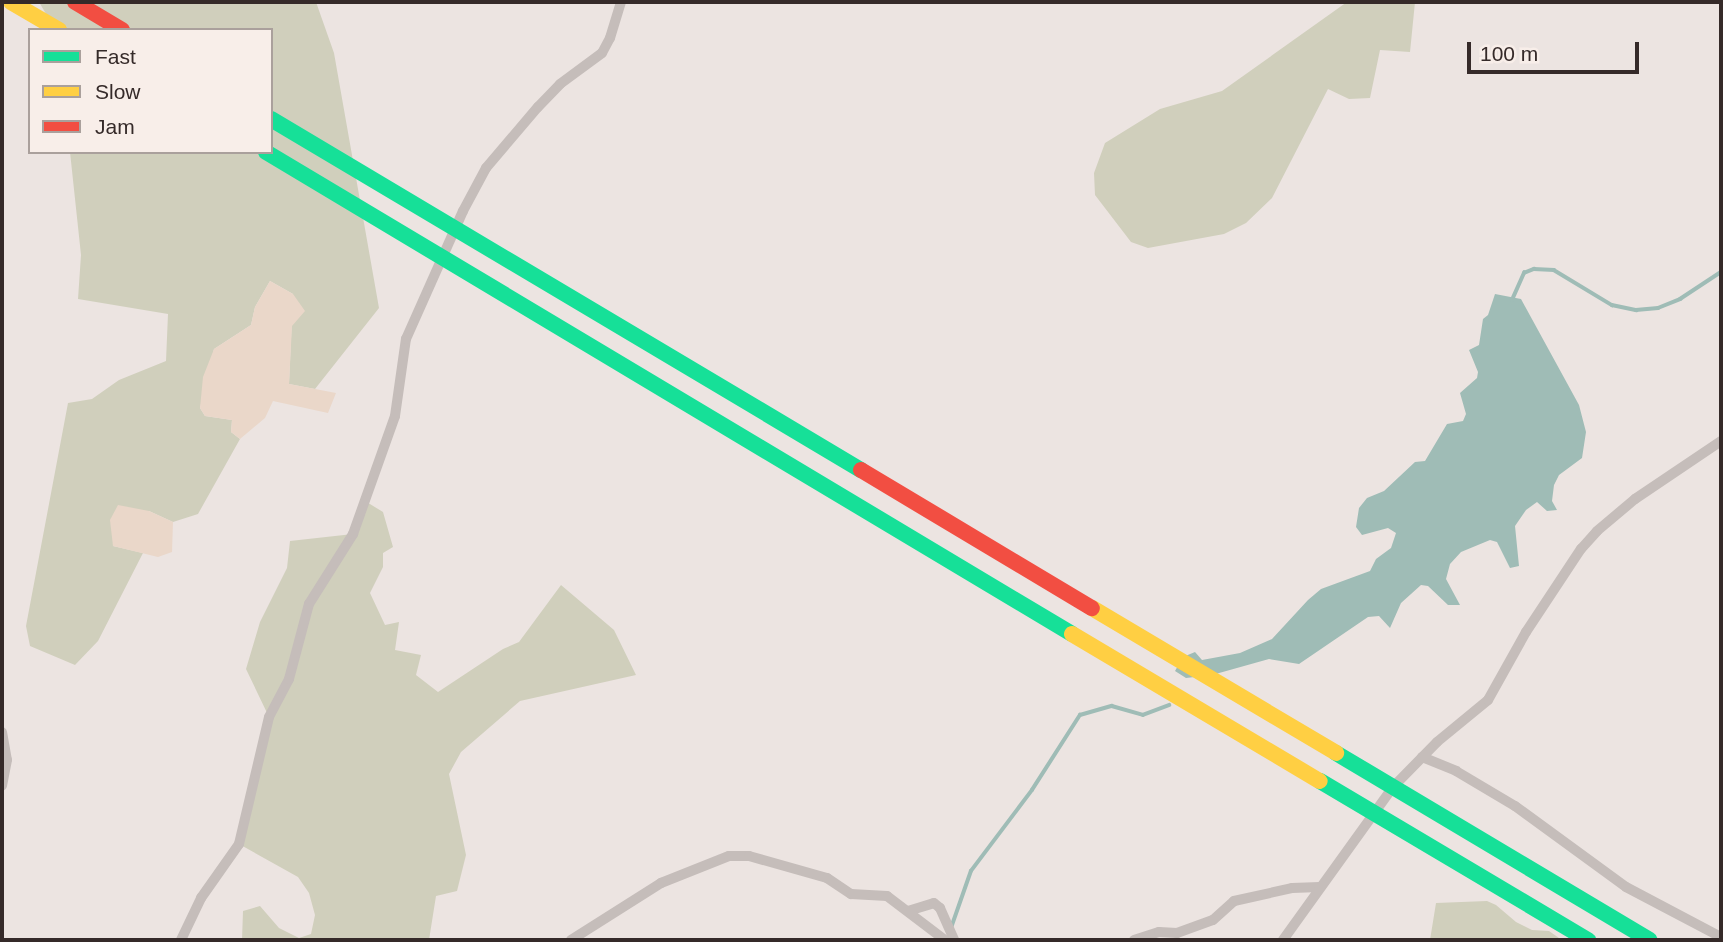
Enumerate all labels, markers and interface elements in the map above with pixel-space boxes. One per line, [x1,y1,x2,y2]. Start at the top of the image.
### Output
legend [28,28,273,154]
scale bar [1471,28,1642,72]
text: 100 m [1480,42,1538,65]
text: Fast [95,45,136,68]
text: Slow [95,80,141,103]
text: Jam [95,115,135,138]

